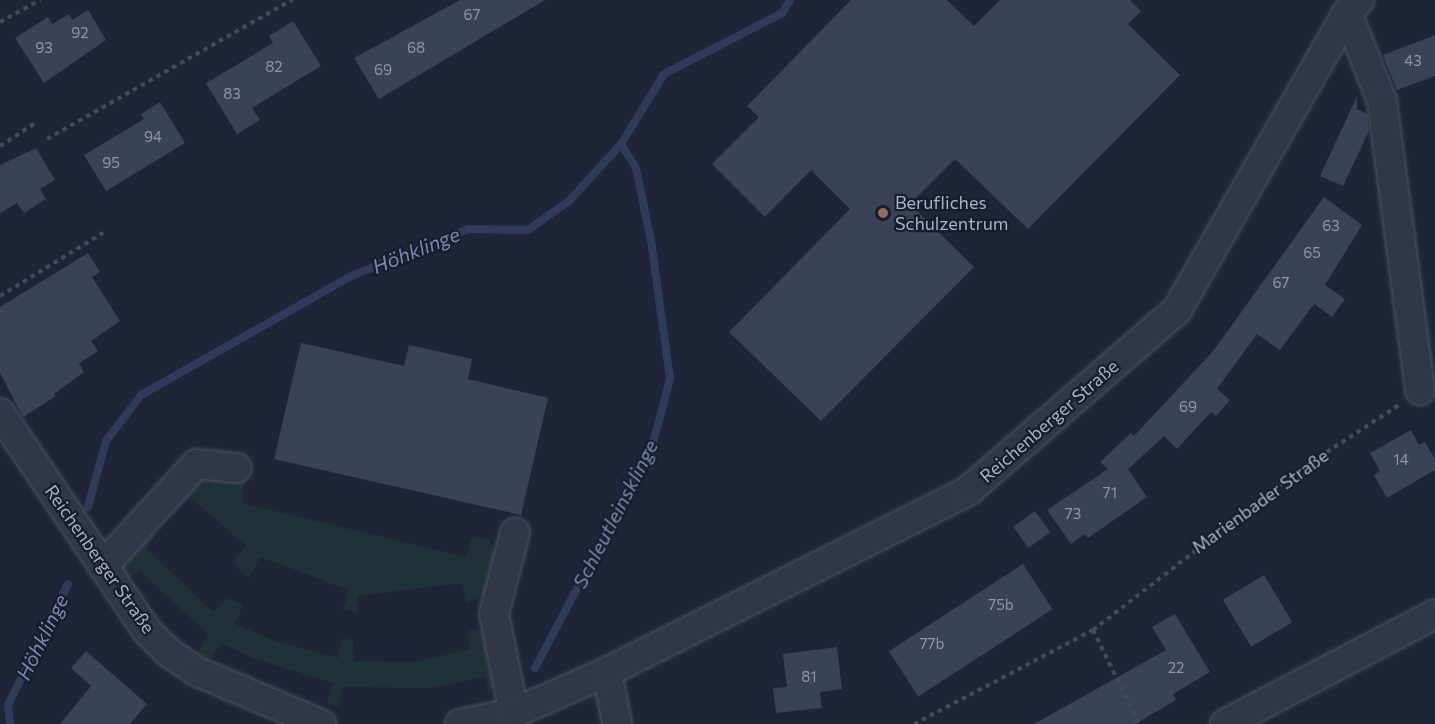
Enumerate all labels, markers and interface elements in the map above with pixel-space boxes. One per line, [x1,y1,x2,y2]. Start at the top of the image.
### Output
house number: 67 [464,6,480,24]
house number: 92 [71,24,89,42]
house number: 93 [35,39,53,57]
house number: 68 [407,39,425,57]
house number: 43 [1404,52,1422,70]
house number: 82 [265,58,283,76]
house number: 69 [374,61,392,79]
house number: 83 [223,85,241,103]
house number: 94 [144,128,162,146]
house number: 95 [102,154,120,172]
place label: Berufliches Schulzentrum [895,192,1008,234]
marker: Berufliches Schulzentrum [876,206,890,220]
house number: 63 [1322,217,1340,235]
water label: Höhklinge [369,222,463,278]
house number: 65 [1303,244,1321,262]
house number: 67 [1273,274,1289,292]
street label: Reichenberger Straße [975,355,1123,487]
house number: 69 [1179,398,1197,416]
water label: Schleutleinsklinge [567,436,663,592]
street label: Marienbader Straße [1188,444,1332,558]
house number: 14 [1393,451,1409,469]
street label: Reichenberger Straße [41,481,159,637]
house number: 71 [1103,484,1117,502]
house number: 73 [1065,505,1081,523]
water label: Höhklinge [11,590,73,684]
house number: 75b [988,596,1014,614]
house number: 77b [920,635,944,653]
house number: 22 [1168,659,1184,677]
house number: 81 [801,668,817,686]

